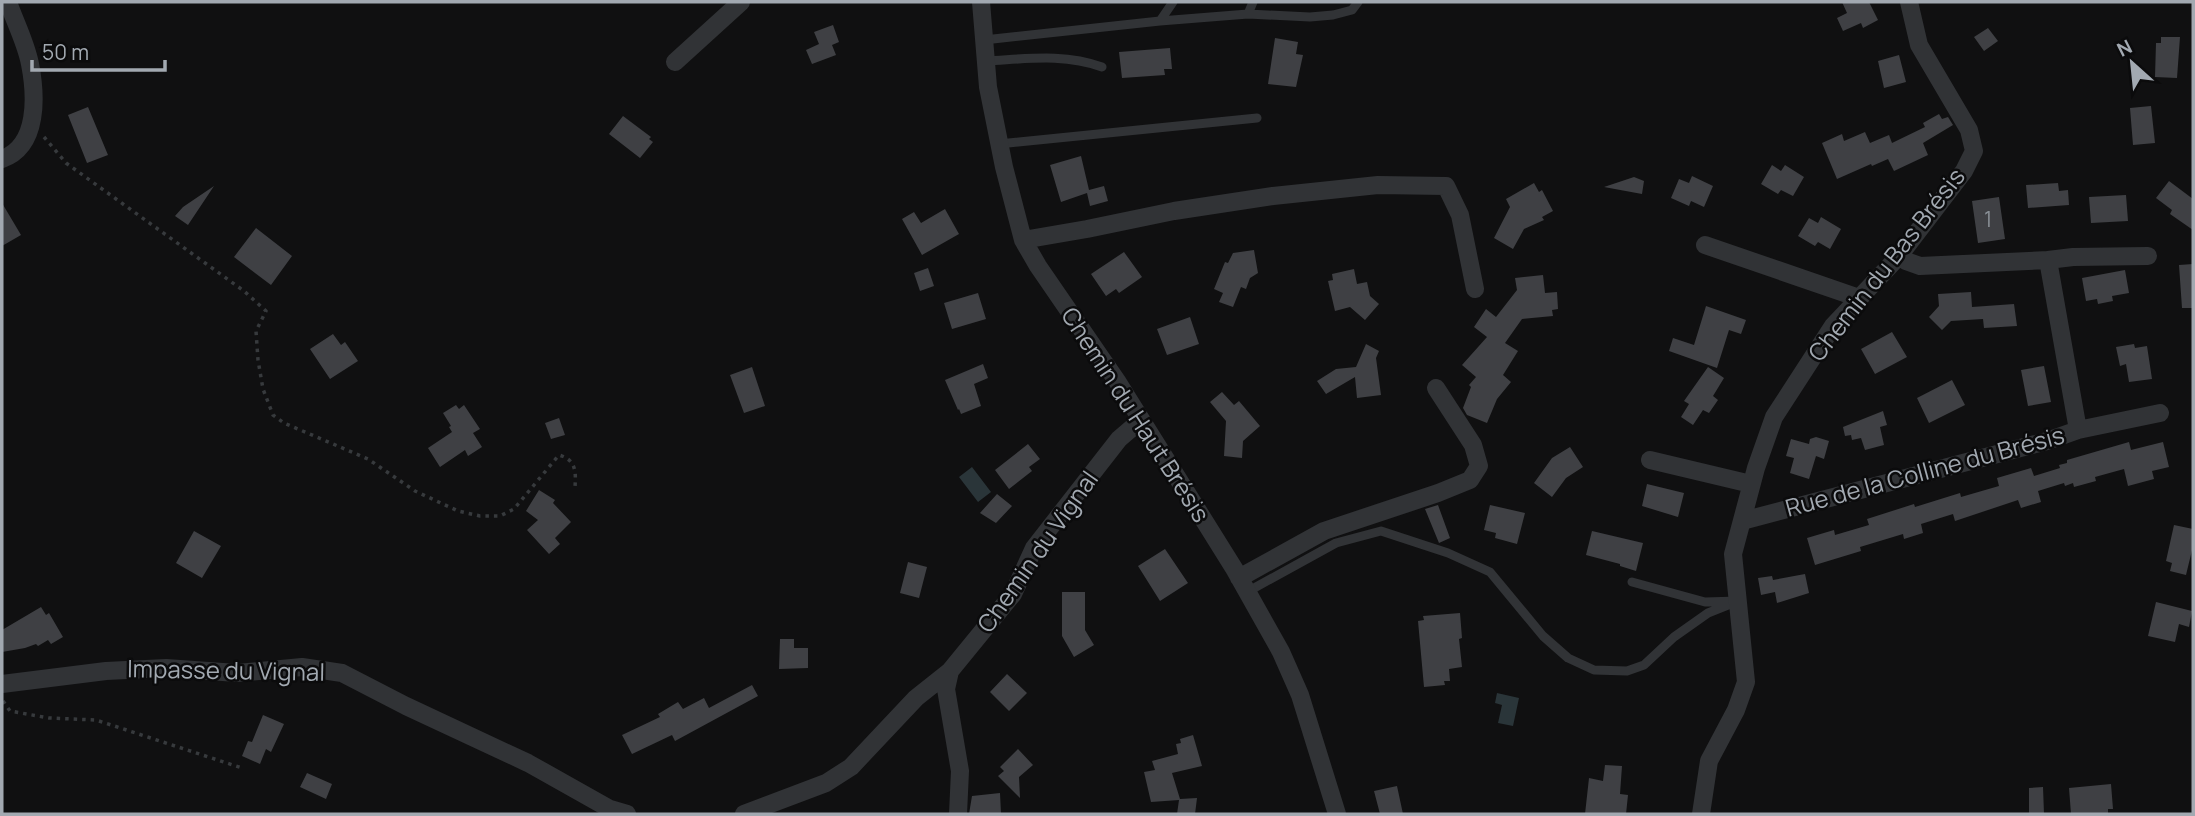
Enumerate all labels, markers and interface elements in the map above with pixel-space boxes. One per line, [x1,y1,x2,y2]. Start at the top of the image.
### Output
scale bar [32,28,164,72]
north arrow [2097,28,2167,98]
text: N [2112,33,2136,63]
text: 50 m [42,38,89,66]
street label: Chemin du Bas Brésis [1800,161,1972,368]
house number: 1 [1984,205,1992,233]
street label: Chemin du Haut Brésis [1054,300,1218,528]
street label: Rue de la Colline du Brésis [1781,417,2068,524]
street label: Chemin du Vignal [969,464,1105,639]
street label: Impasse du Vignal [127,651,325,688]

